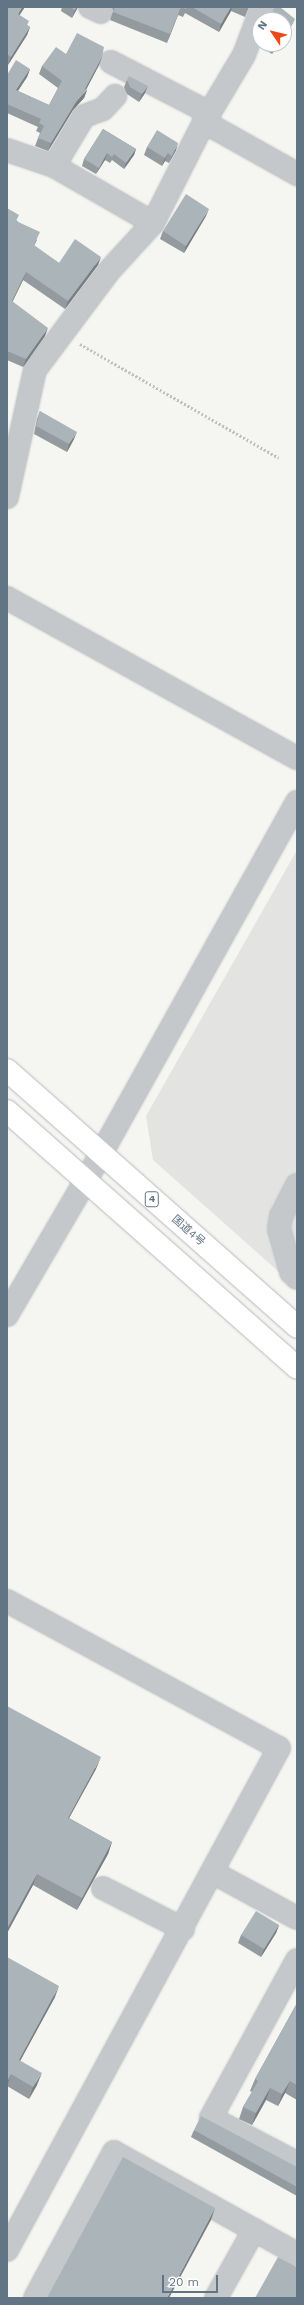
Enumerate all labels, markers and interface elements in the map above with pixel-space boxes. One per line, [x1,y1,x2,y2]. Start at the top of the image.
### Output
north arrow [252,12,292,52]
text: N [255,18,270,32]
road number: 4 [144,1191,160,1207]
street label: 国道4号 [169,1213,207,1249]
scale bar [164,2267,220,2293]
text: 20 m [169,2275,199,2289]

